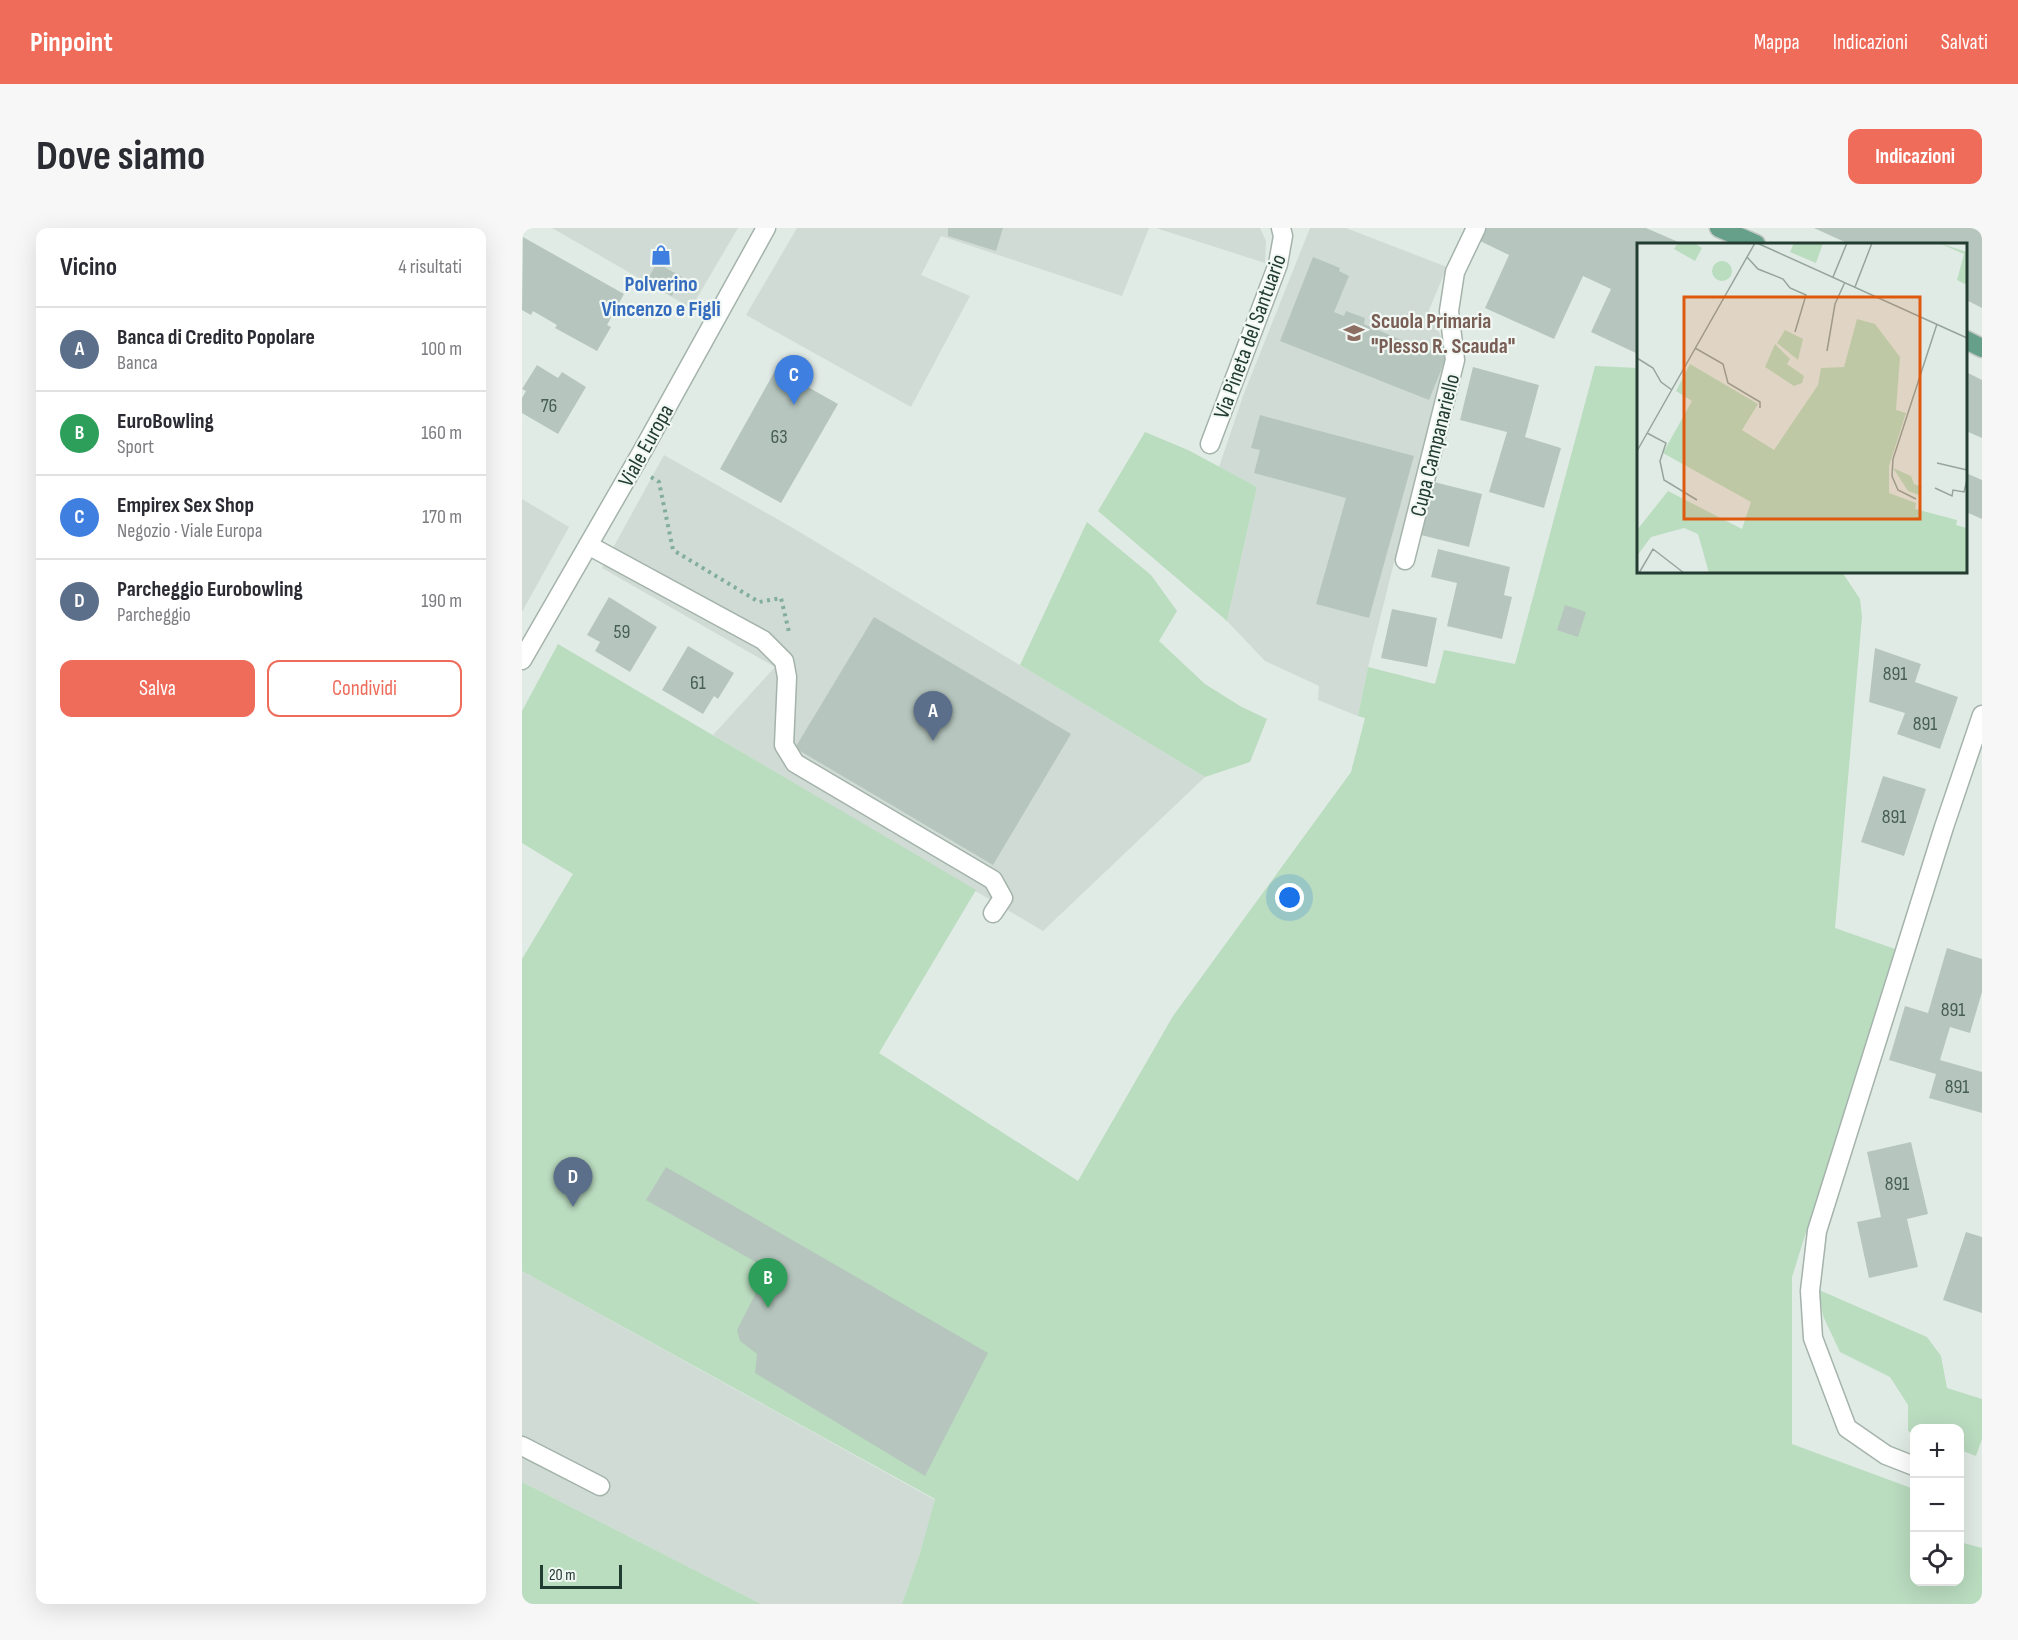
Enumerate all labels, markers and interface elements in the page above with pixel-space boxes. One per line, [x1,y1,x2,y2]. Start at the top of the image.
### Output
text: Pinpoint [30,26,113,59]
text: Mappa [1754,30,1800,55]
text: Indicazioni [1833,30,1908,55]
text: Salvati [1941,30,1988,55]
button: Indicazioni [1848,129,1982,184]
text: Dove siamo [36,131,205,182]
shop icon: Polverino Vincenzo e Figli [649,243,673,267]
inset map [1637,243,1967,573]
street label: Via Pineta del Santuario [1208,251,1293,422]
text: Vicino [60,252,117,283]
text: 4 risultati [398,255,462,279]
place label: Polverino Vincenzo e Figli [601,271,721,323]
place label: Scuola Primaria "Plesso R. Scauda" [1371,308,1515,360]
school or university icon: Scuola Primaria "Plesso R. Scauda" [1342,321,1366,345]
text: Banca di Credito Popolare [117,324,315,351]
text: A [75,337,84,361]
text: 100 m [421,337,462,361]
text: Banca [117,351,158,375]
pin: C [774,356,814,405]
street label: Cupa Campanariello [1405,371,1466,519]
house number: 76 [541,394,557,418]
street label: Viale Europa [613,400,680,492]
text: EuroBowling [117,408,214,435]
text: B [75,421,84,445]
text: 160 m [421,421,462,445]
house number: 63 [770,425,788,449]
text: Sport [117,435,154,459]
text: Empirex Sex Shop [117,492,254,519]
text: C [74,505,85,529]
text: 170 m [422,505,462,529]
text: Negozio · Viale Europa [117,519,262,543]
text: Parcheggio Eurobowling [117,576,303,603]
text: D [74,589,85,613]
text: 190 m [421,589,462,613]
text: Parcheggio [117,603,191,627]
house number: 59 [614,620,630,644]
button: Salva [60,660,255,717]
button: Condividi [267,660,462,717]
house number: 891 [1883,662,1907,686]
house number: 61 [690,671,706,695]
pin: A [914,692,952,741]
house number: 891 [1913,712,1937,736]
house number: 891 [1882,805,1906,829]
your location [1275,883,1304,912]
house number: 891 [1941,998,1965,1022]
house number: 891 [1945,1075,1969,1099]
pin: D [554,1158,592,1207]
house number: 891 [1885,1172,1909,1196]
pin: B [748,1258,788,1308]
map controls [1910,1424,1964,1586]
button: + [1910,1424,1964,1478]
button: − [1910,1478,1964,1532]
button: locate [1910,1532,1964,1586]
scale bar [540,1562,622,1590]
text: 20 m [549,1566,576,1585]

